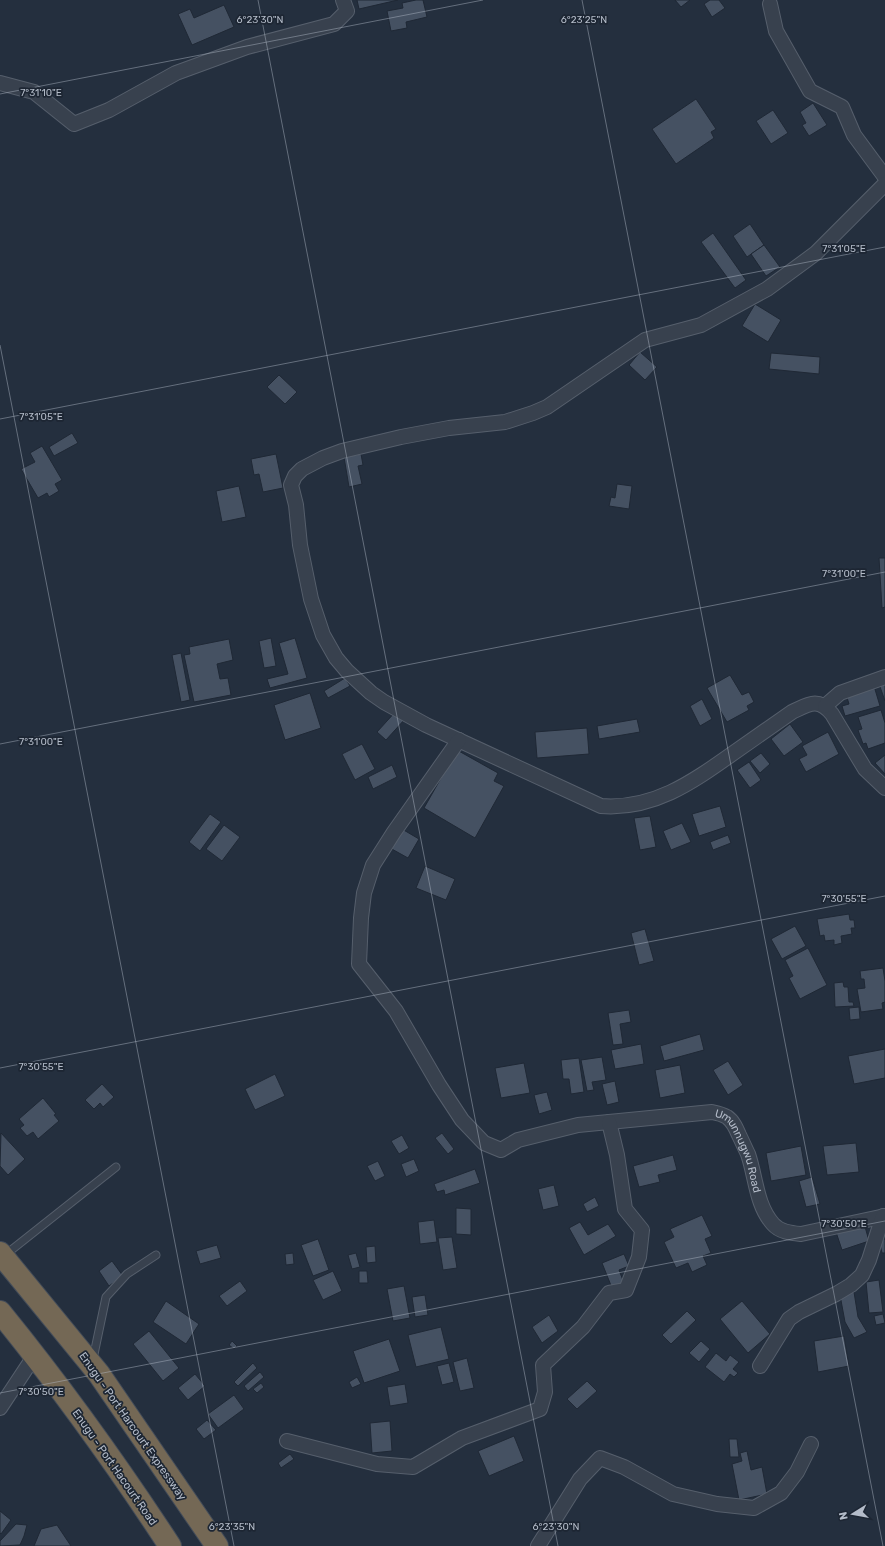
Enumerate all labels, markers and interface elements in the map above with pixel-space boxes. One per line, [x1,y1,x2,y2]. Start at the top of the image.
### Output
text: 6°23'30"N [236,14,284,26]
text: 6°23'25"N [561,14,607,26]
text: 7°31'10"E [20,87,62,99]
text: 7°31'05"E [822,243,866,255]
text: 7°31'05"E [19,411,63,423]
text: 7°31'00"E [822,568,866,580]
text: 7°31'00"E [19,736,63,748]
text: 7°30'55"E [821,893,867,905]
text: 7°30'55"E [18,1061,64,1073]
street label: Umunnugwu Road [713,1107,763,1194]
text: 7°30'50"E [821,1218,867,1230]
street label: Enugu - Port Harcourt Expressway [76,1350,189,1503]
text: 7°30'50"E [18,1386,64,1398]
street label: Enugu - Port Hacourt Road [70,1407,160,1528]
north arrow [833,1494,873,1534]
text: N [837,1511,851,1521]
text: 6°23'35"N [209,1521,255,1533]
text: 6°23'30"N [532,1521,580,1533]

